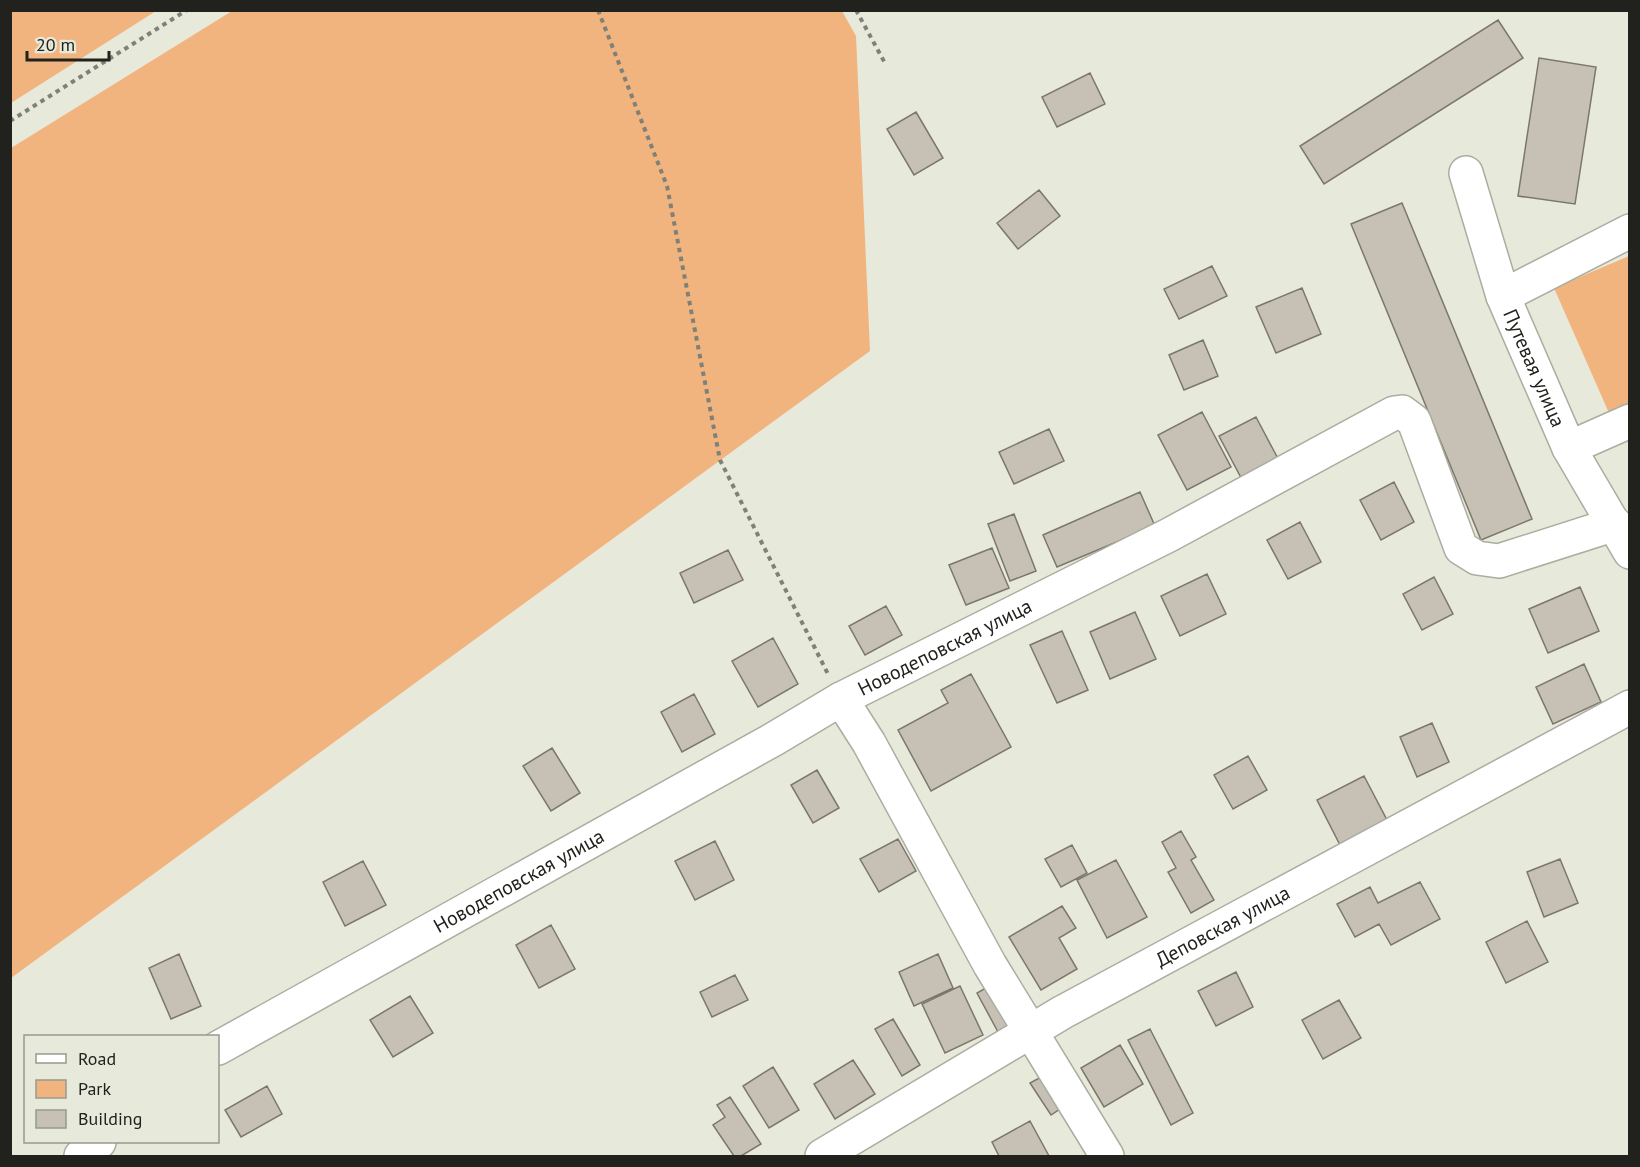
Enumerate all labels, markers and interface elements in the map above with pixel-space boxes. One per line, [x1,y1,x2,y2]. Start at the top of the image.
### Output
scale bar [27,24,110,62]
text: 20 m [36,33,75,56]
street label: Путевая улица [1497,305,1571,431]
street label: Новодеповская улица [853,593,1036,702]
street label: Новодеповская улица [429,823,609,939]
street label: Деповская улица [1151,879,1294,973]
legend [24,1035,219,1143]
text: Road [78,1047,116,1070]
text: Park [78,1077,111,1100]
text: Building [78,1107,142,1130]

